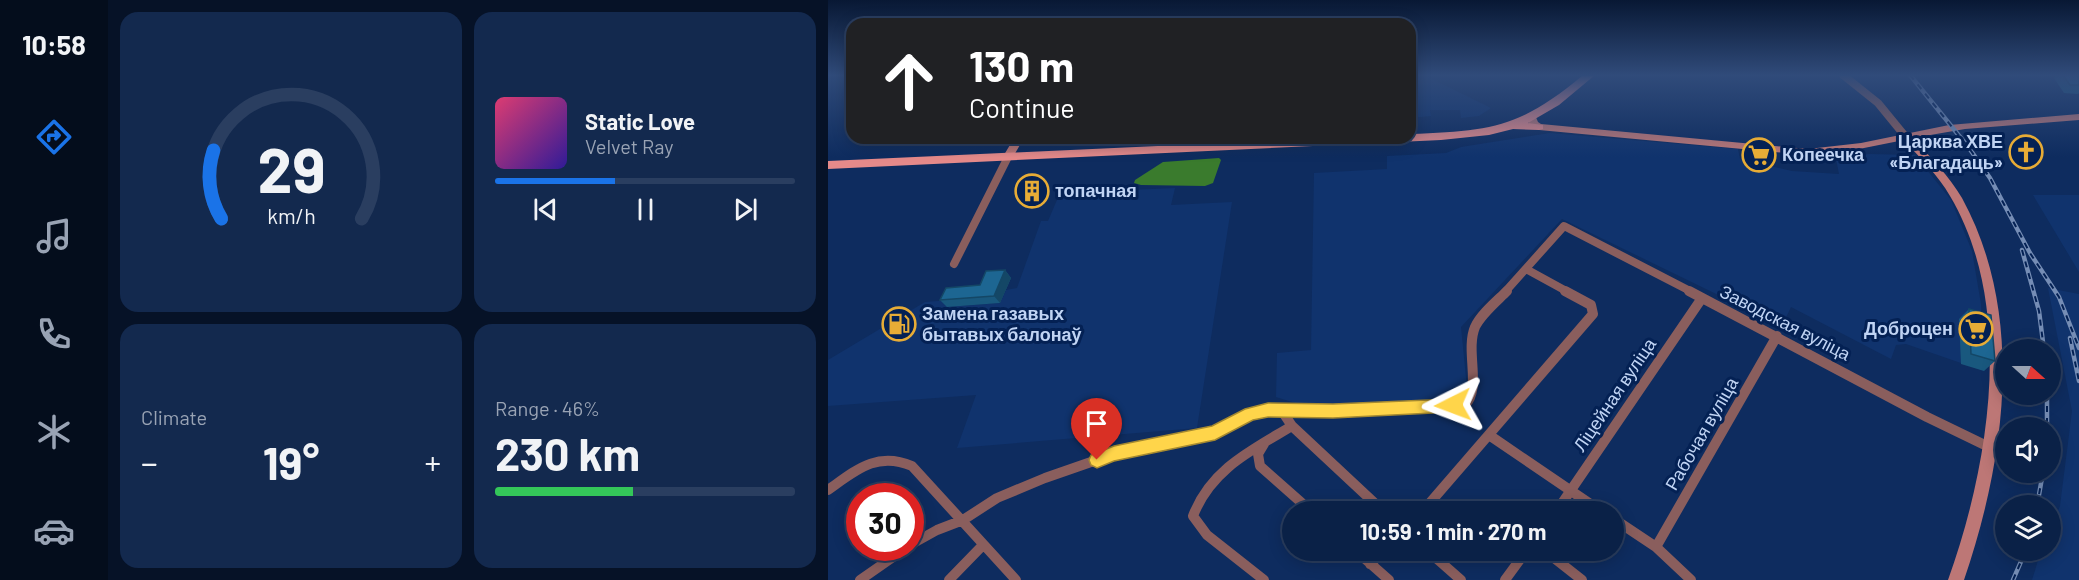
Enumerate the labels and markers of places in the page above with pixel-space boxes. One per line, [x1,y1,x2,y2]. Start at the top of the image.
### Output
place label: Царква ХВЕ «Благадаць» [1889,130,2003,173]
church icon: Царква ХВЕ «Благадаць» [2008,134,2044,170]
supermarket icon: Копеечка [1741,137,1777,173]
place label: Копеечка [1782,143,1865,165]
building icon: топачная [1014,173,1050,209]
place label: топачная [1055,179,1137,201]
place label: Замена газавых бытавых балонаў [922,302,1082,345]
fuel station icon: Замена газавых бытавых балонаў [881,306,917,342]
supermarket icon: Доброцен [1958,311,1994,347]
place label: Доброцен [1864,317,1953,339]
pin [1071,398,1122,460]

